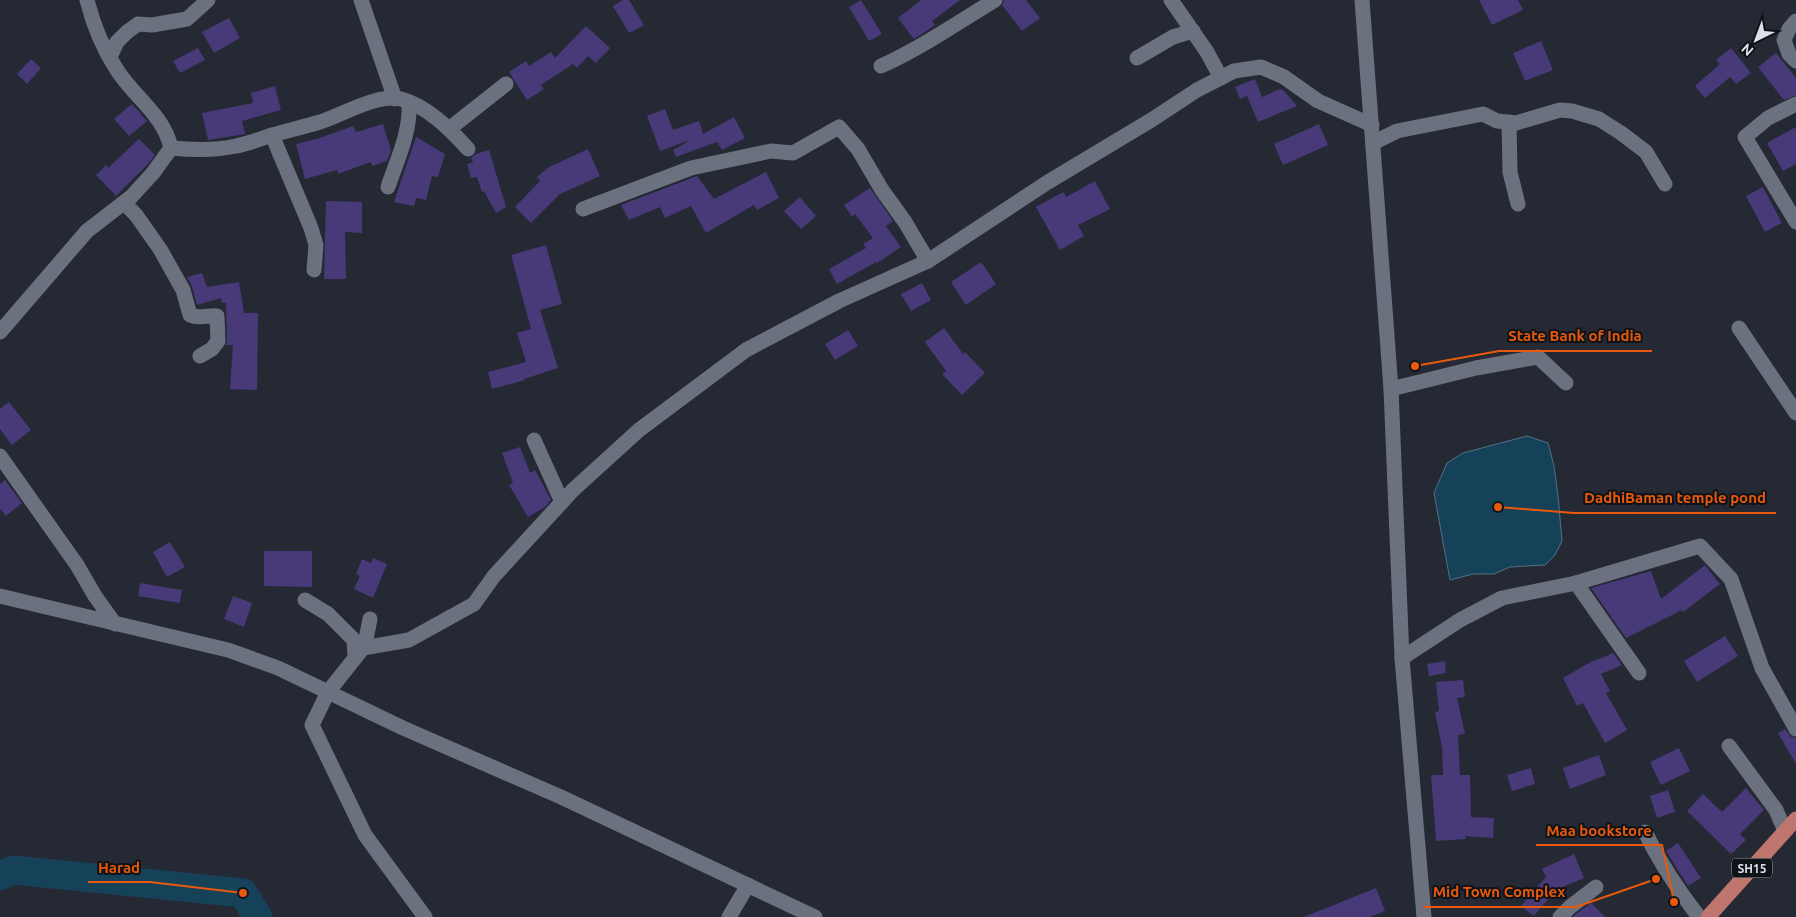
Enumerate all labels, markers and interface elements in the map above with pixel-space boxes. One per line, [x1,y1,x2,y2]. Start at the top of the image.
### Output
north arrow [1731,15,1781,65]
text: N [1738,40,1757,59]
callout: State Bank of India [1499,321,1652,351]
text: State Bank of India [1508,327,1642,344]
callout: DadhiBaman temple pond [1574,483,1776,513]
text: DadhiBaman temple pond [1584,489,1766,506]
callout: Maa bookstore [1536,815,1662,845]
text: Maa bookstore [1546,822,1652,839]
callout: Harad [88,852,150,882]
road number: SH15 [1732,858,1772,878]
text: Harad [98,859,140,876]
callout: Mid Town Complex [1423,877,1576,907]
text: Mid Town Complex [1433,883,1565,900]

